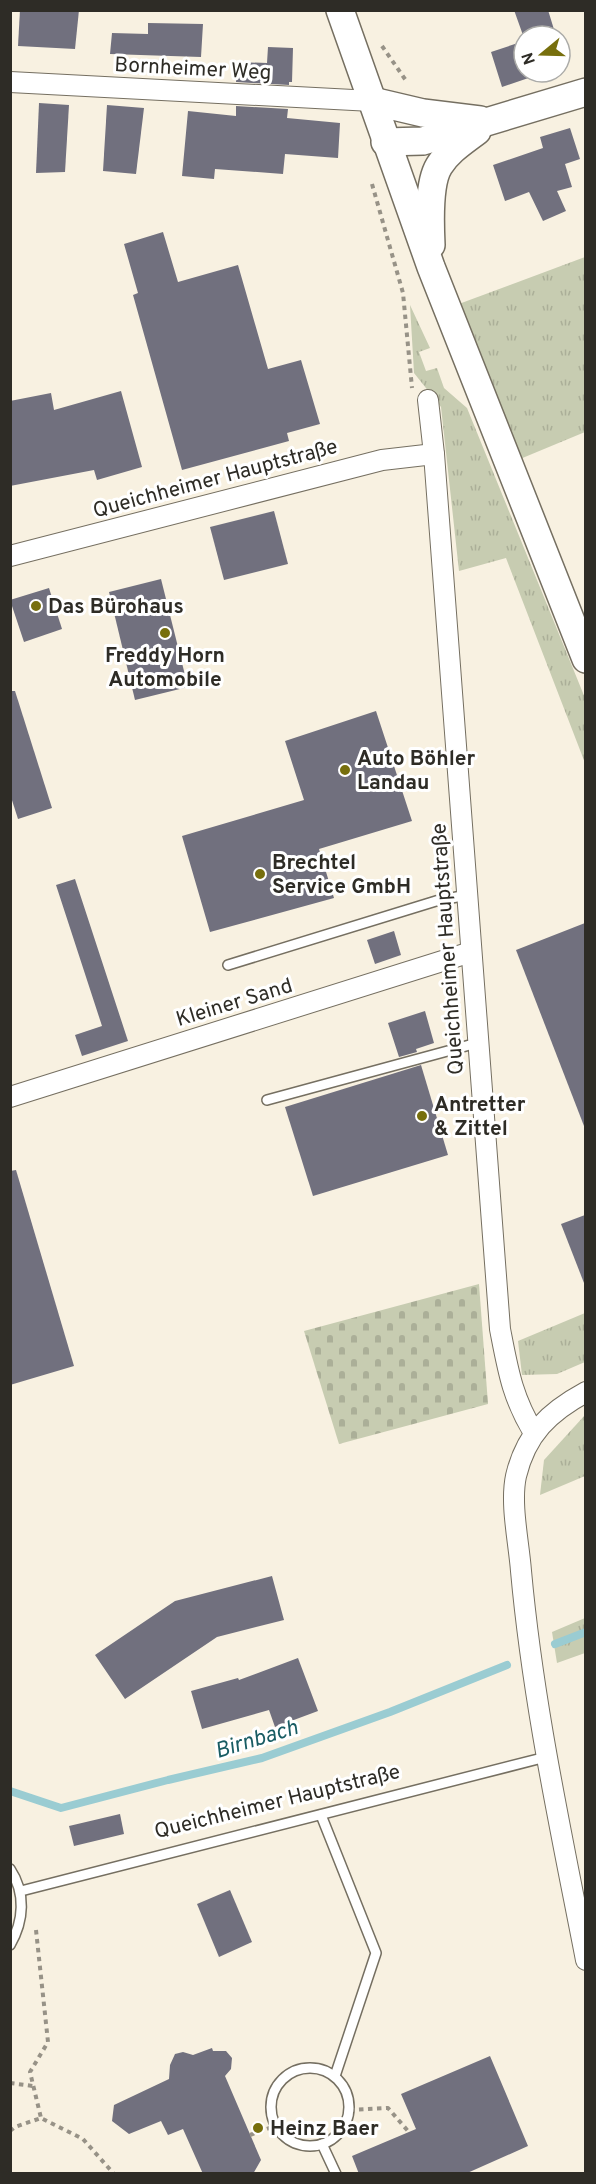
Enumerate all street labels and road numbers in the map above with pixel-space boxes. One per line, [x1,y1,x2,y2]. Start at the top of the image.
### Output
street label: Bornheimer Weg [114,52,272,87]
street label: Queichheimer Hauptstraße [90,434,341,525]
street label: Queichheimer Hauptstraße [426,822,471,1076]
street label: Kleiner Sand [173,973,296,1034]
street label: Queichheimer Hauptstraße [152,1759,403,1846]

